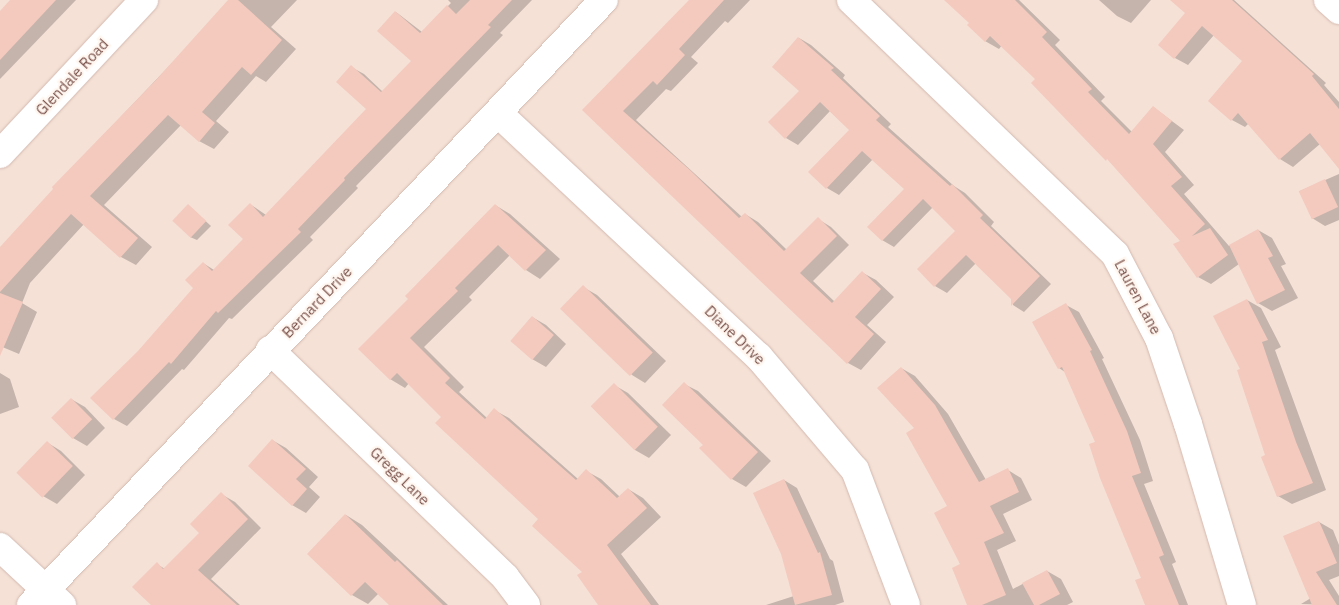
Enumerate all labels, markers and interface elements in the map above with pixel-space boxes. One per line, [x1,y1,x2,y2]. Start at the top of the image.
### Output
street label: Glendale Road [32,35,112,119]
street label: Lauren Lane [1111,257,1165,337]
street label: Bernard Drive [278,262,356,342]
street label: Diane Drive [701,302,769,368]
street label: Gregg Lane [366,443,434,509]

